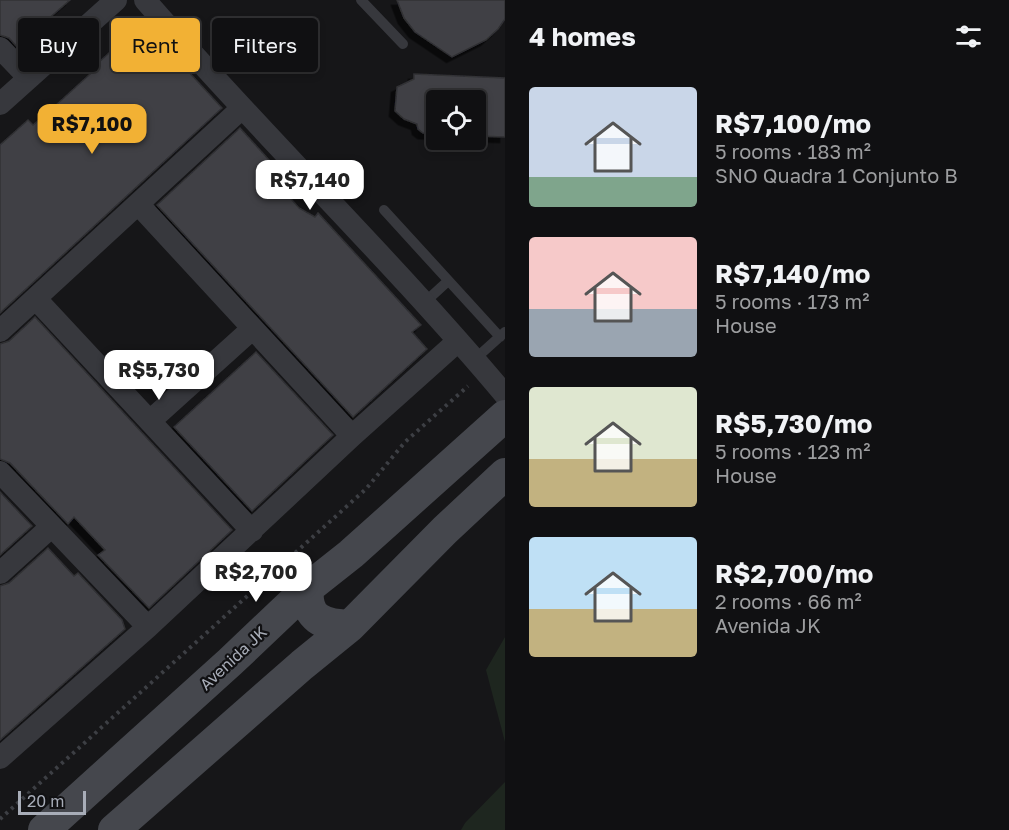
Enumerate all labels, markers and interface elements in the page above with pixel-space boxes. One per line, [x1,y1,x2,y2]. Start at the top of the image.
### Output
chip: Buy [18,18,99,72]
chip: Rent [111,18,200,72]
chip: Filters [212,18,318,72]
icon: filters [952,20,985,53]
text: 4 homes [529,21,636,52]
map controls [426,90,486,150]
button: locate [426,90,486,150]
pin: R$7,100 [37,104,147,155]
text: R$7,100/mo [715,108,871,139]
text: R$7,100 [52,111,132,135]
icon: home [577,111,649,183]
text: 5 rooms · 183 m² [715,139,871,163]
pin: R$7,140 [255,160,365,211]
text: SNO Quadra 1 Conjunto B [715,163,958,187]
text: R$7,140 [270,167,350,191]
text: R$7,140/mo [715,258,870,289]
icon: home [577,261,649,333]
text: 5 rooms · 173 m² [715,289,869,313]
text: House [715,313,777,337]
pin: R$5,730 [104,350,214,401]
text: R$5,730 [118,357,200,381]
text: R$5,730/mo [715,408,872,439]
icon: home [577,411,649,483]
text: 5 rooms · 123 m² [715,439,870,463]
text: House [715,463,777,487]
pin: R$2,700 [201,552,311,603]
text: R$2,700/mo [715,558,873,589]
text: R$2,700 [215,559,297,583]
icon: home [577,561,649,633]
text: 2 rooms · 66 m² [715,589,862,613]
text: Avenida JK [715,613,821,637]
street label: Avenida JK [195,622,271,694]
scale bar [18,788,86,816]
text: 20 m [27,791,64,811]

